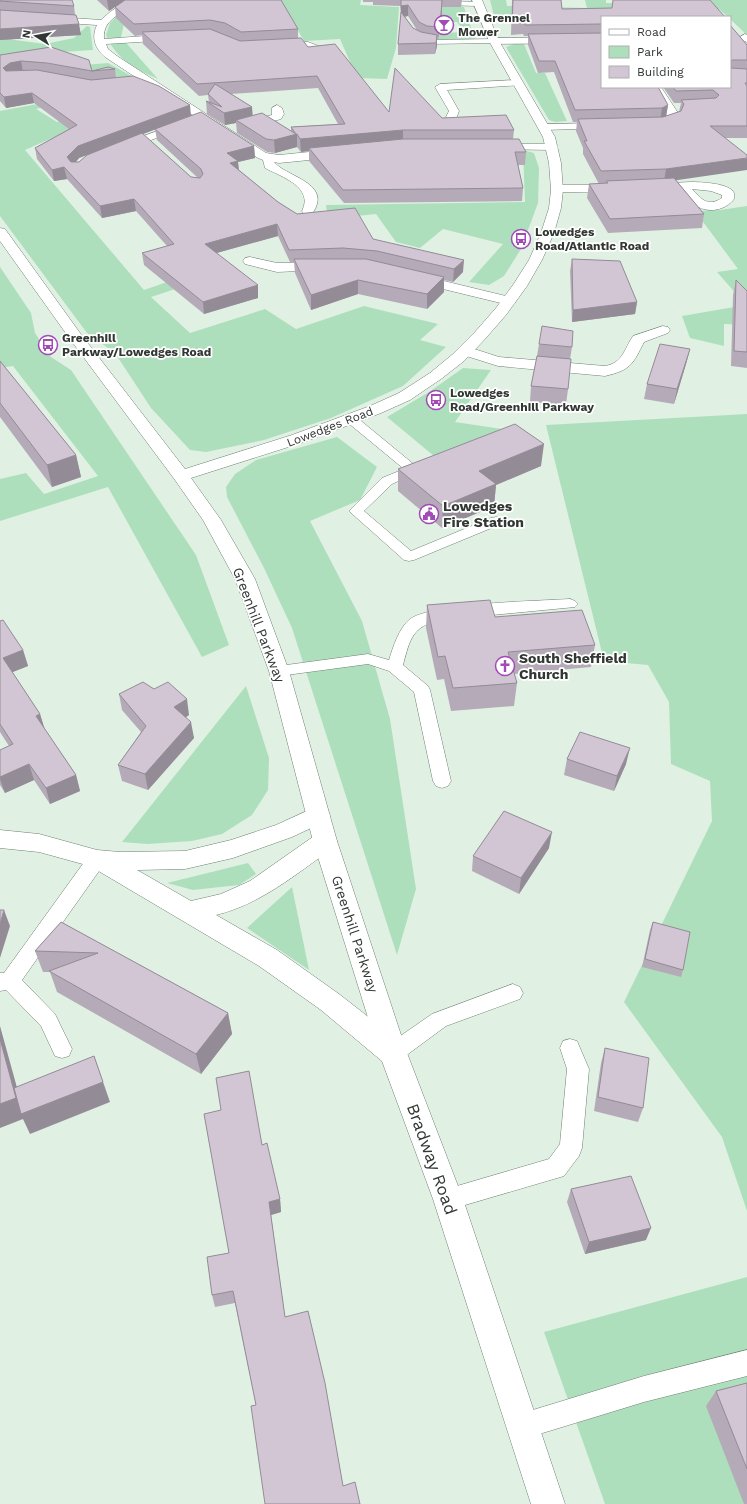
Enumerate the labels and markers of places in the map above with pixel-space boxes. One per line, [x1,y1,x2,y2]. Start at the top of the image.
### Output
place label: The Grennel Mower [458,11,530,39]
bar icon: The Grennel Mower [433,14,455,36]
place label: Lowedges Road/Atlantic Road [535,225,649,253]
bus stop icon: Lowedges Road/Atlantic Road [510,228,532,250]
place label: Greenhill Parkway/Lowedges Road [62,331,211,359]
bus stop icon: Greenhill Parkway/Lowedges Road [37,334,59,356]
place label: Lowedges Road/Greenhill Parkway [450,386,594,414]
bus stop icon: Lowedges Road/Greenhill Parkway [425,389,447,411]
place label: Lowedges Fire Station [443,498,524,530]
public building icon: Lowedges Fire Station [418,503,440,525]
place label: South Sheffield Church [519,650,627,682]
church icon: South Sheffield Church [494,655,516,677]

